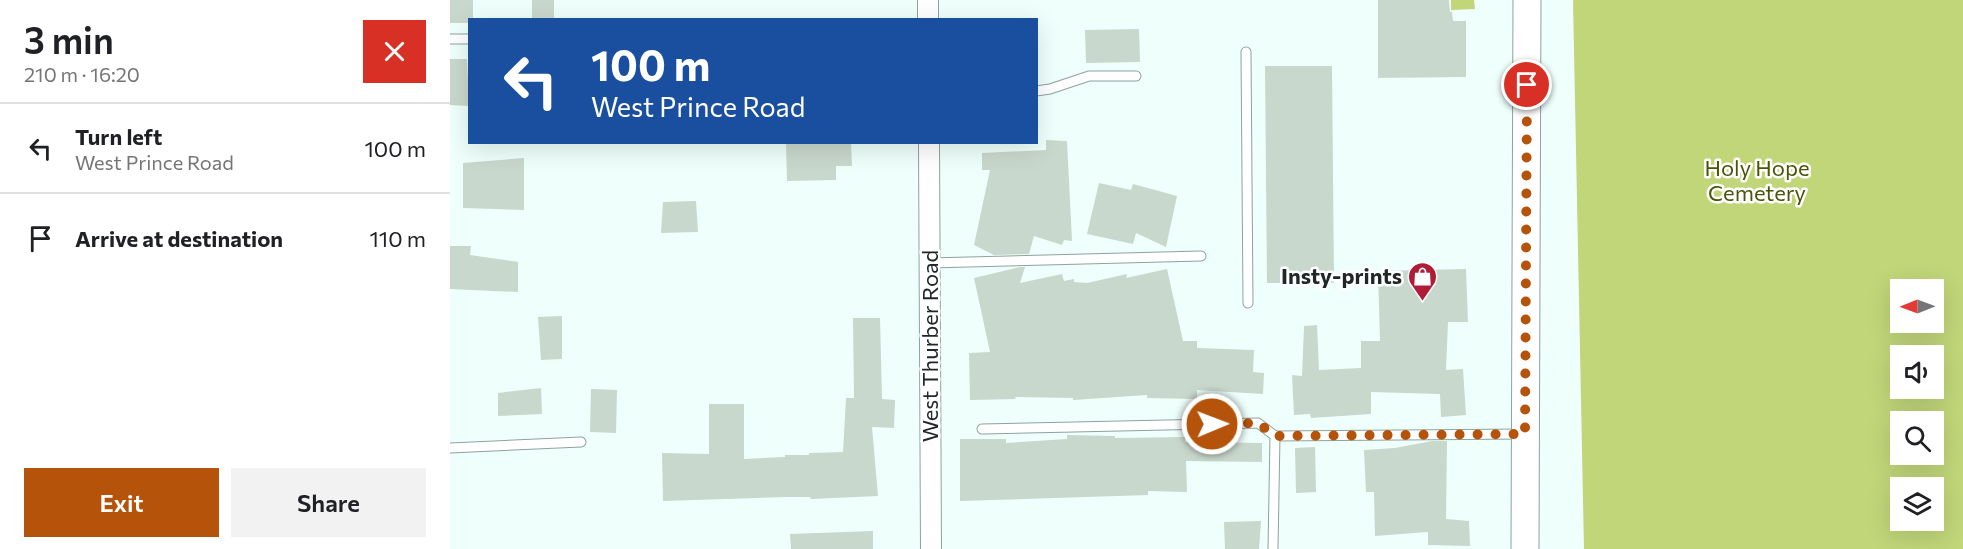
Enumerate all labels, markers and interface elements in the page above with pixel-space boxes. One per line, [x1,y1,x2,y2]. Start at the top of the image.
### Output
text: 3 min [24,17,114,61]
button: close [363,20,426,83]
text: 100 m [591,38,711,90]
icon: left [492,42,570,120]
pin [1501,59,1552,110]
text: 210 m · 16:20 [24,62,140,86]
icon: arrive [1510,68,1543,101]
text: West Prince Road [591,90,805,123]
text: Turn left [75,123,162,150]
icon: left [24,132,57,165]
text: 100 m [364,135,426,162]
text: West Prince Road [75,150,234,174]
park label: Holy Hope Cemetery [1704,154,1810,206]
icon: arrive [24,222,57,255]
text: Arrive at destination [75,225,283,252]
text: 110 m [369,225,426,252]
street label: West Thurber Road [916,250,943,442]
shop icon: Insty-prints [1407,260,1439,302]
place label: Insty-prints [1281,262,1402,289]
north arrow [1890,279,1944,333]
map controls [1890,279,1944,531]
button: sound [1890,345,1944,399]
position arrow [1180,392,1244,456]
button: search [1890,411,1944,465]
button: Exit [24,468,219,537]
button: Share [231,468,426,537]
button: layers [1890,477,1944,531]

